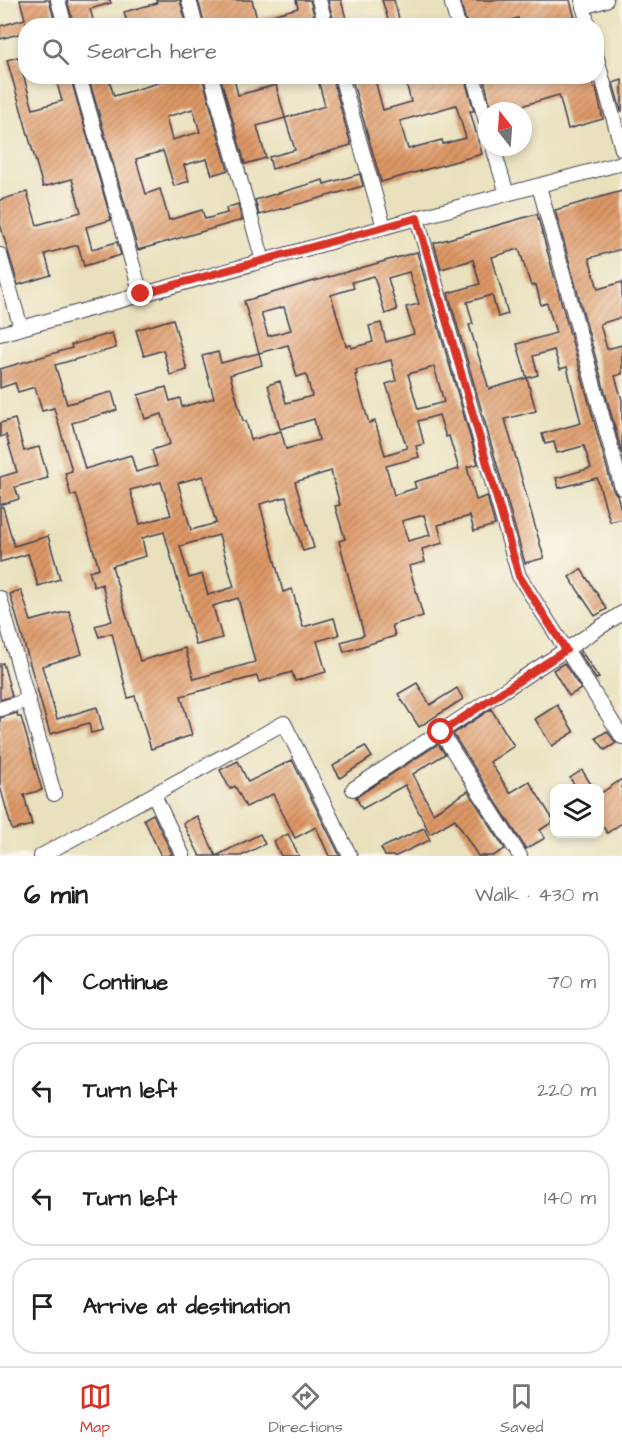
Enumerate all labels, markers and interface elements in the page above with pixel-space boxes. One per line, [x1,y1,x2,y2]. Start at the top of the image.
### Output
search box [18,18,604,84]
icon: search [39,35,72,68]
text: Search here [87,36,217,67]
north arrow [478,102,532,156]
route end [127,280,153,306]
route start [427,718,453,744]
map controls [550,784,604,838]
button: layers [550,784,604,838]
text: 6 min [24,877,88,913]
text: Walk · 430 m [475,881,598,909]
icon: ahead [26,966,59,999]
text: Continue [83,967,168,998]
text: 70 m [548,968,596,996]
icon: left [26,1074,59,1107]
text: Turn left [83,1075,177,1106]
text: 220 m [537,1076,596,1104]
icon: left [26,1182,59,1215]
text: Turn left [83,1183,177,1214]
text: 140 m [544,1184,596,1212]
icon: arrive [26,1290,59,1323]
text: Arrive at destination [83,1291,290,1322]
tab: Map [79,1380,112,1438]
tab: Directions [269,1380,343,1438]
tab: Saved [500,1380,543,1438]

